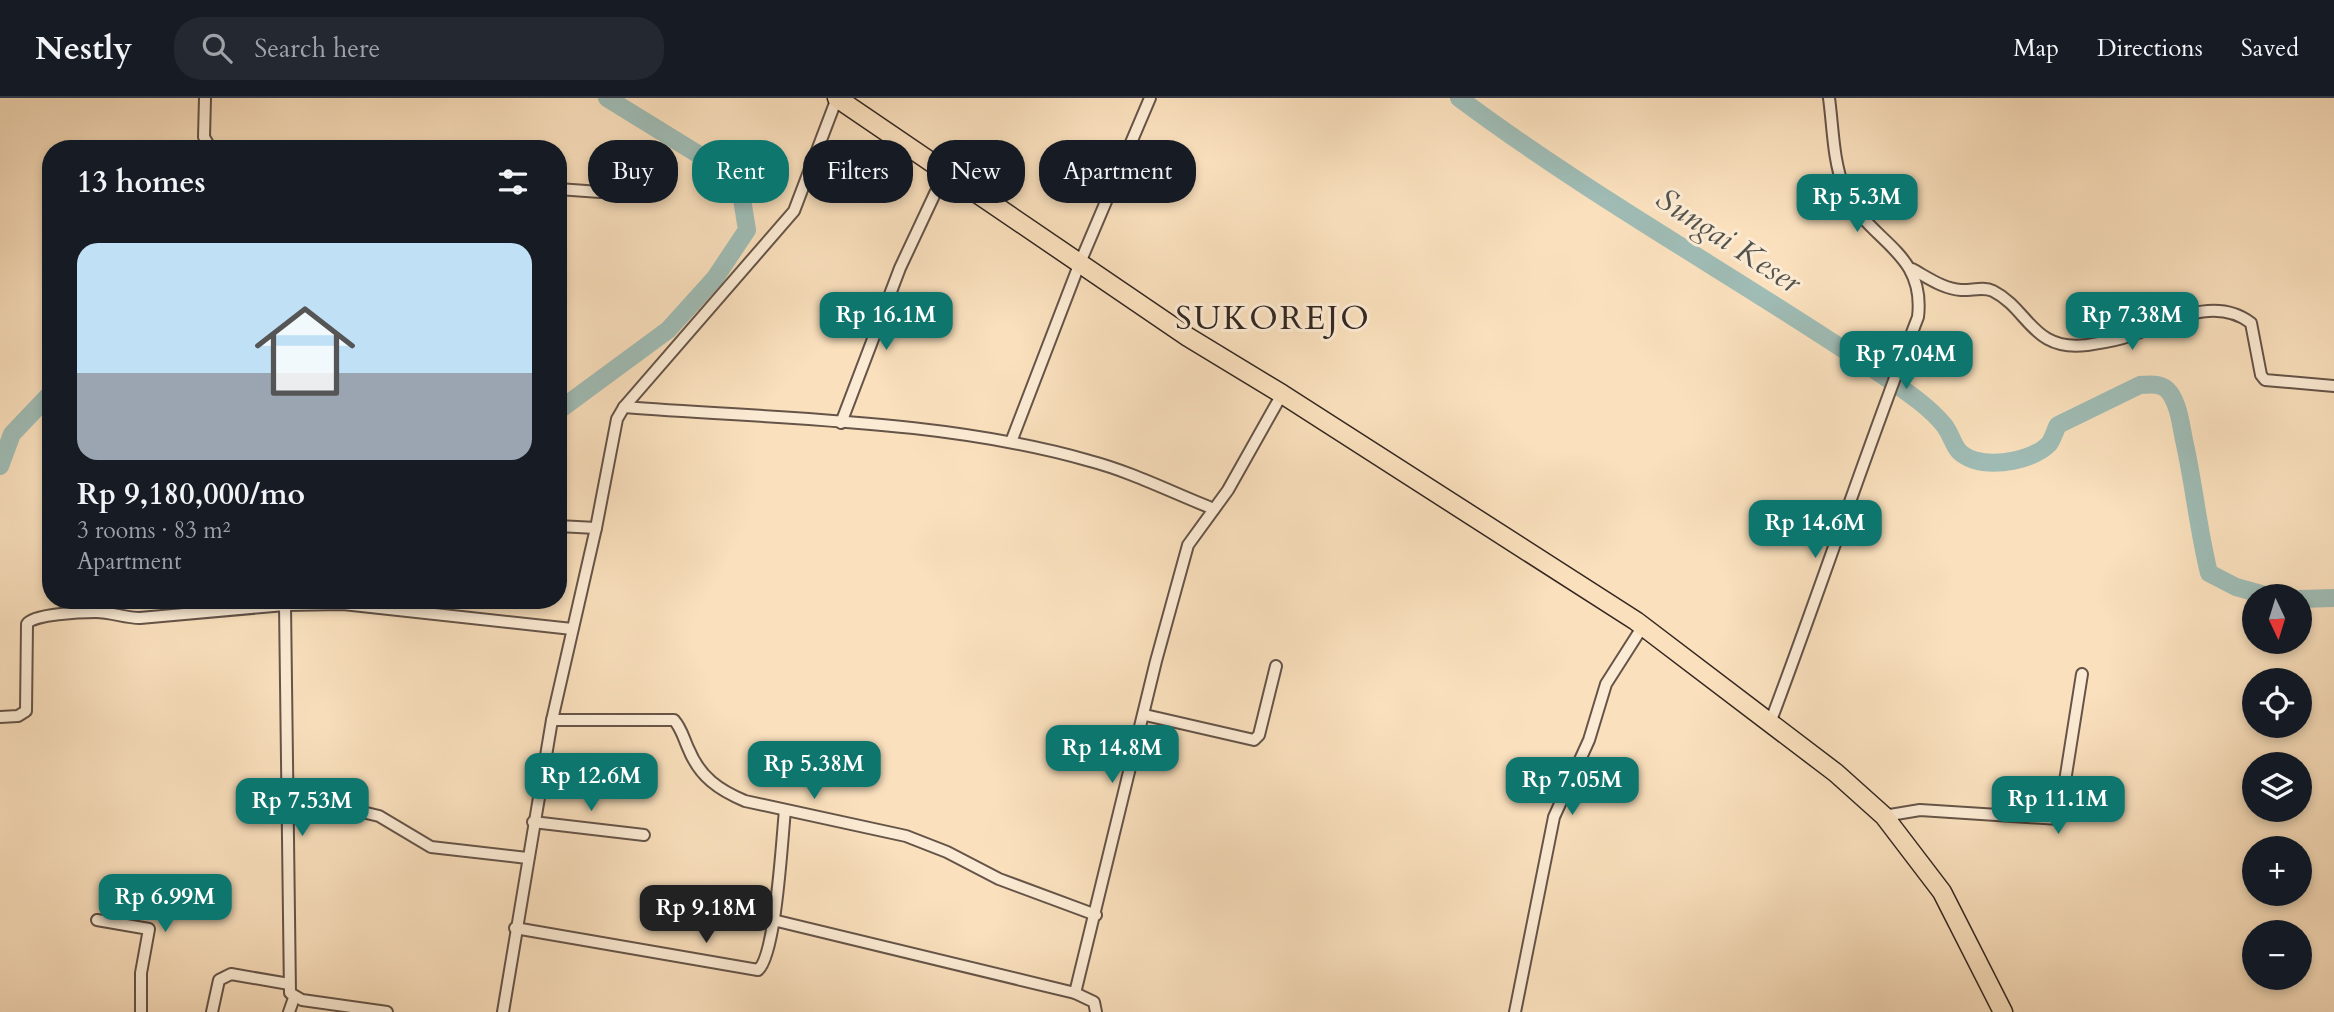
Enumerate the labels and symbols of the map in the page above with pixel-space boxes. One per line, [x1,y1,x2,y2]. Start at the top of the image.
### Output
pin: Rp 5.3M [1792,174,1922,234]
water label: Sungai Keser [1647,177,1811,305]
pin: Rp 16.1M [814,292,958,352]
pin: Rp 7.38M [2060,292,2204,352]
district label: SUKOREJO [1175,296,1371,341]
pin: Rp 7.04M [1834,331,1978,391]
pin: Rp 14.6M [1743,500,1887,560]
north arrow [2242,584,2312,654]
pin: Rp 14.8M [1040,726,1184,785]
pin: Rp 5.38M [742,742,886,801]
pin: Rp 12.6M [519,754,663,813]
pin: Rp 7.05M [1500,758,1644,817]
pin: Rp 11.1M [1986,776,2130,836]
pin: Rp 7.53M [230,778,374,838]
pin: Rp 6.99M [93,874,237,934]
pin: Rp 9.18M [634,886,778,945]

